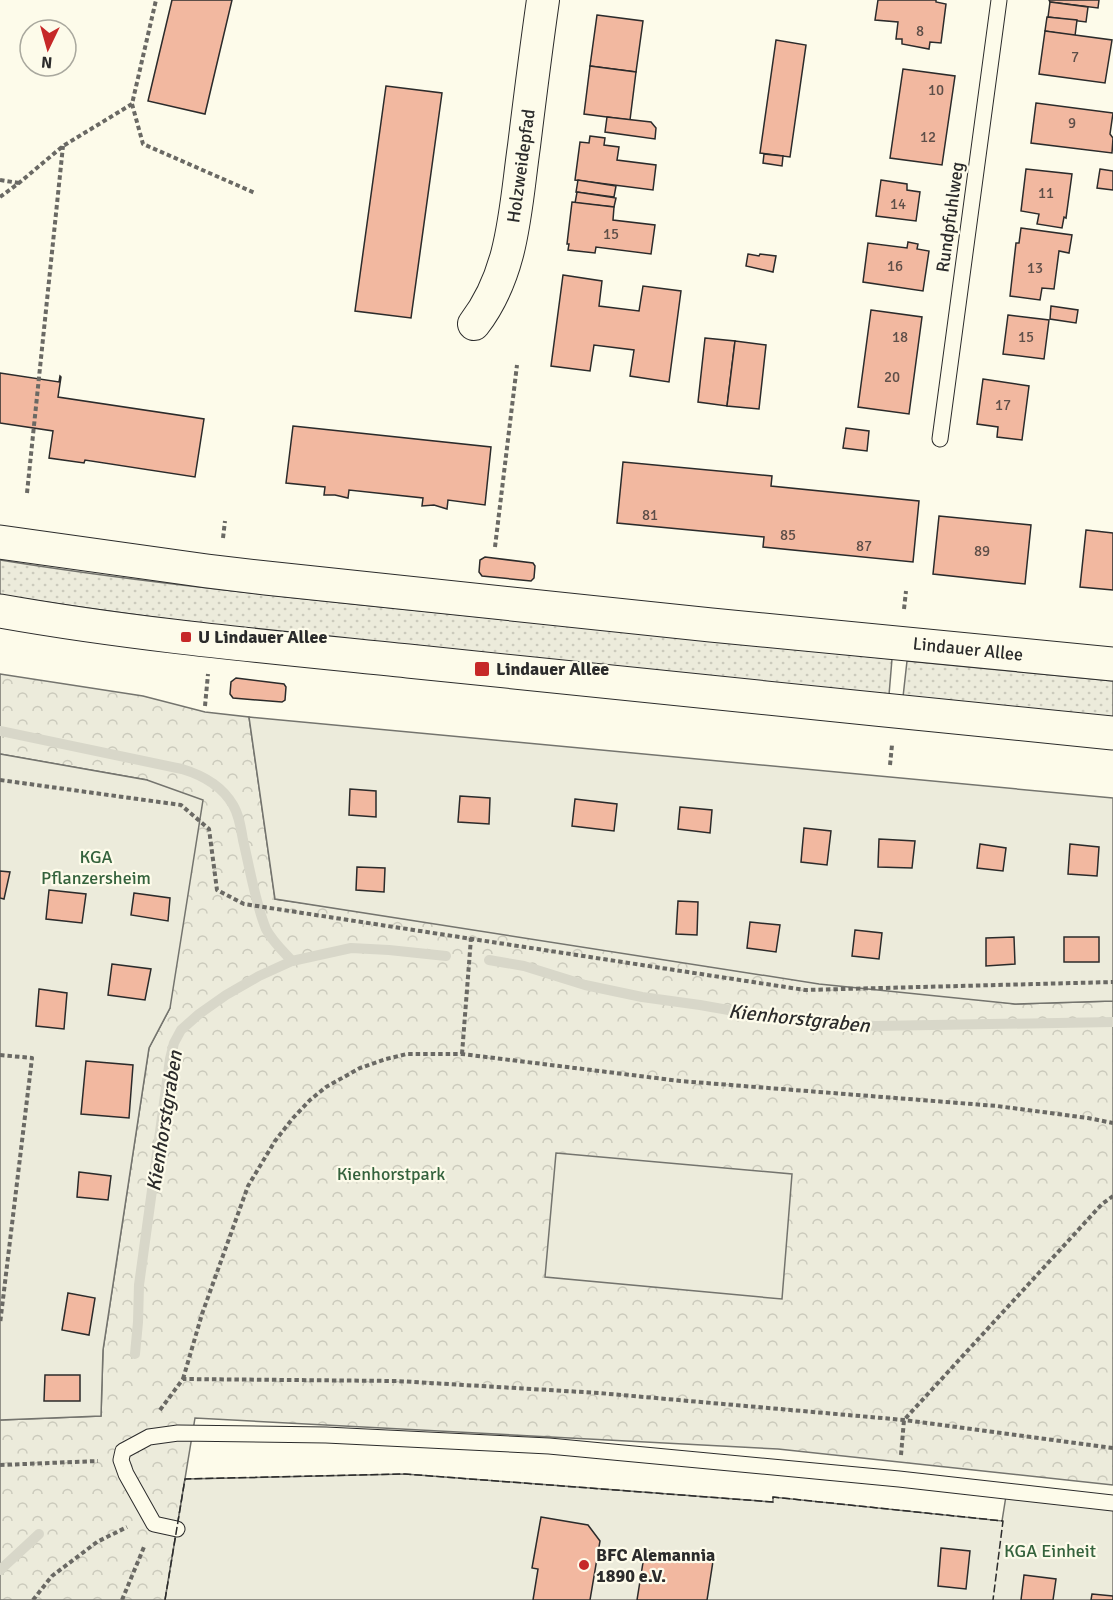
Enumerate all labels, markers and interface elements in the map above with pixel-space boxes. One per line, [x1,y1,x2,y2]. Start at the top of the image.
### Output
north arrow [18,18,78,78]
house number: 8 [916,22,924,40]
house number: 7 [1071,48,1079,66]
text: N [40,51,53,72]
house number: 10 [928,81,944,99]
street label: Holzweidepfad [502,108,540,224]
house number: 9 [1068,114,1076,132]
house number: 12 [920,128,936,146]
street label: Rundpfuhlweg [931,160,969,274]
house number: 11 [1038,184,1054,202]
house number: 14 [890,195,906,213]
house number: 15 [603,225,619,243]
house number: 16 [887,257,903,275]
house number: 13 [1027,259,1043,277]
house number: 18 [892,328,908,346]
house number: 15 [1018,328,1034,346]
house number: 20 [884,368,900,386]
house number: 17 [995,396,1011,414]
house number: 81 [642,506,658,524]
house number: 85 [780,526,796,544]
house number: 87 [856,537,872,555]
house number: 89 [974,542,990,560]
place label: U Lindauer Allee [198,626,327,648]
marker: U Lindauer Allee [179,630,193,644]
street label: Lindauer Allee [912,632,1024,666]
place label: Lindauer Allee [496,658,609,680]
marker: Lindauer Allee [473,660,491,678]
park label: KGA Pflanzersheim [41,846,151,889]
water label: Kienhorstgraben [727,999,872,1038]
water label: Kienhorstgraben [141,1048,188,1193]
park label: Kienhorstpark [337,1163,445,1185]
park label: KGA Einheit [1004,1540,1096,1562]
place label: BFC Alemannia 1890 e.V. [596,1544,715,1587]
marker: BFC Alemannia 1890 e.V. [577,1558,591,1572]

